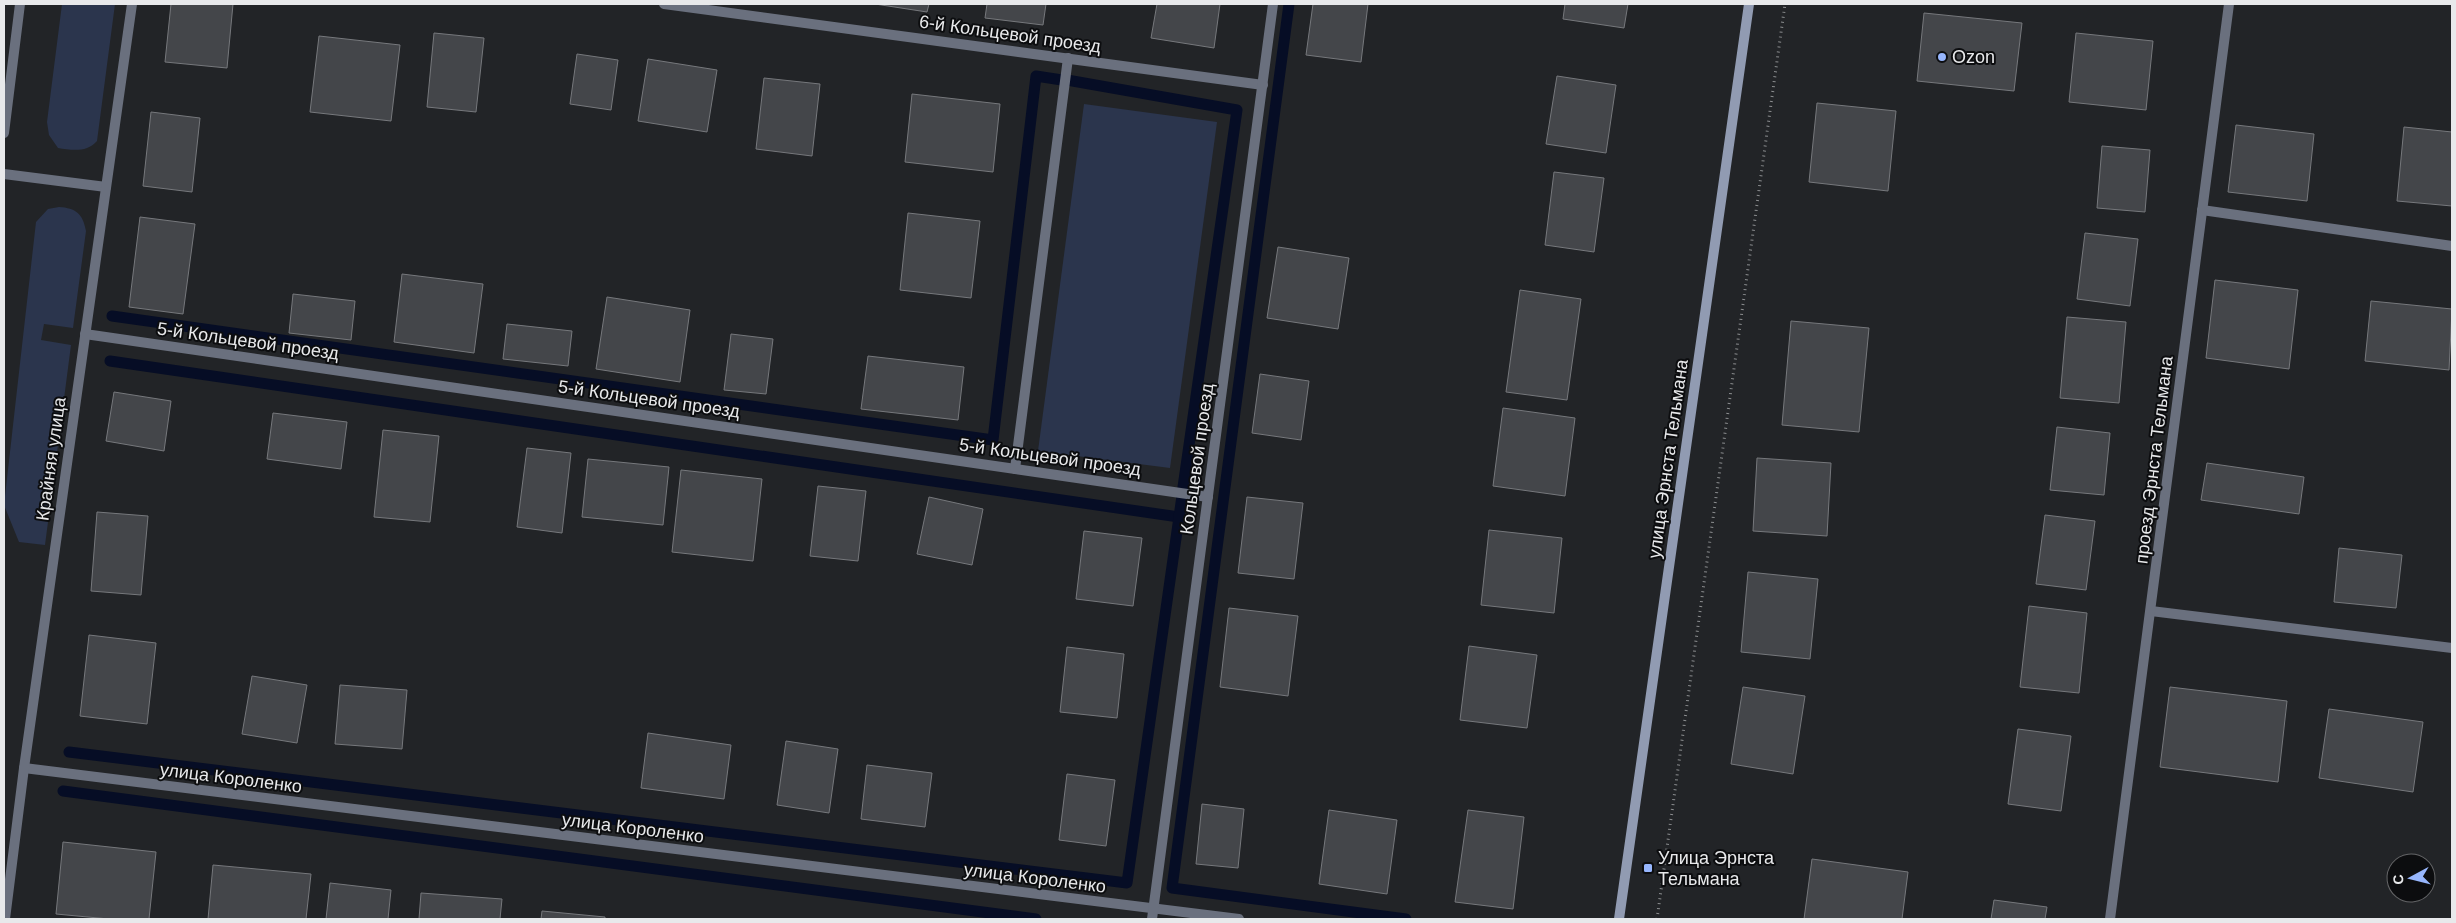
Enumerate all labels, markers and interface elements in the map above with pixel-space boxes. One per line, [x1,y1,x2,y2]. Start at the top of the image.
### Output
street label: 6-й Кольцевой проезд [918,11,1103,57]
place label: Ozon [1952,47,1995,67]
marker: Ozon [1936,51,1948,63]
street label: 5-й Кольцевой проезд [156,318,341,364]
street label: проезд Эрнста Тельмана [2131,354,2177,565]
street label: улица Эрнста Тельмана [1644,357,1692,560]
street label: 5-й Кольцевой проезд [557,376,742,422]
street label: Кольцевой проезд [1177,382,1218,536]
street label: Крайняя улица [32,395,70,522]
street label: 5-й Кольцевой проезд [958,434,1143,480]
street label: улица Короленко [159,759,303,797]
street label: улица Короленко [561,809,705,847]
place label: Улица Эрнста Тельмана [1658,848,1775,889]
north arrow [2386,853,2436,903]
street label: улица Короленко [963,859,1107,897]
marker: Улица Эрнста Тельмана [1642,862,1654,874]
text: С [2390,874,2407,886]

